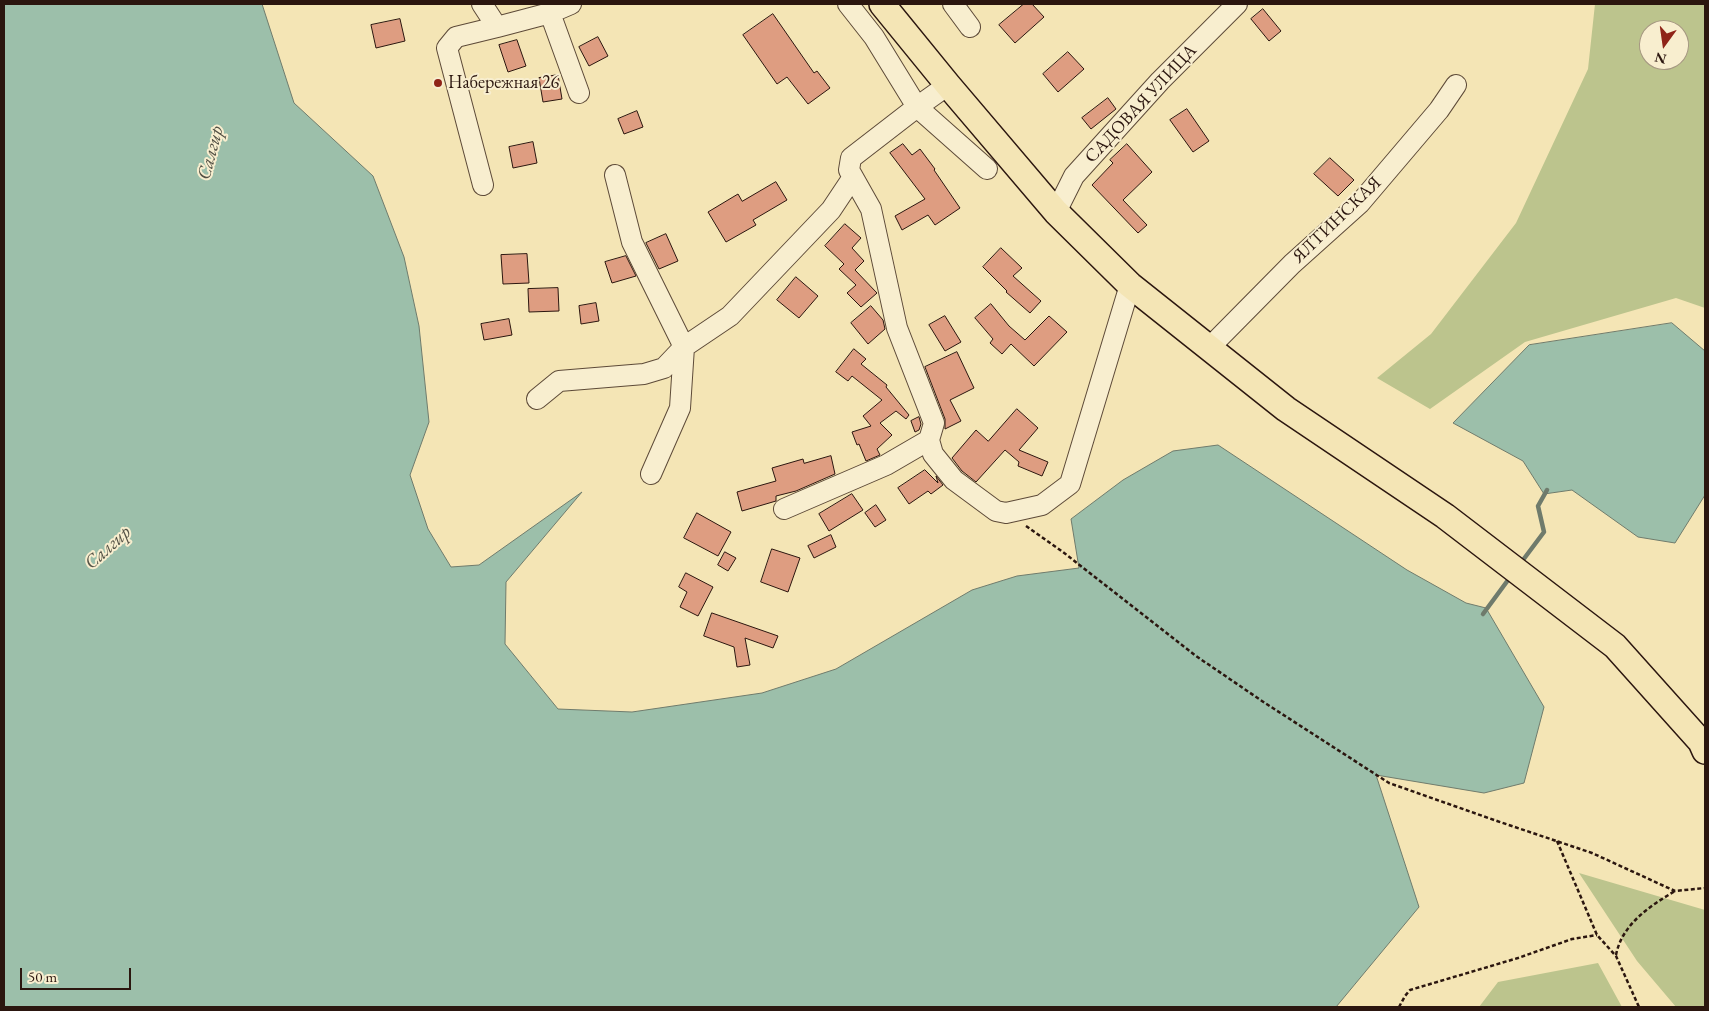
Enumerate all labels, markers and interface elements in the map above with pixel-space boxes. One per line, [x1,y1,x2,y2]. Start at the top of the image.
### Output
north arrow [1639,20,1689,70]
street label: САДОВАЯ УЛИЦА [1080,40,1202,168]
text: N [1653,48,1668,69]
place label: Набережная 26 [448,72,559,94]
marker: Набережная 26 [432,77,444,89]
water label: Салгир [193,124,229,182]
street label: ЯЛТИНСКАЯ [1288,172,1386,268]
water label: Салгир [80,521,136,575]
scale bar [22,958,134,990]
text: 50 m [28,967,57,986]

